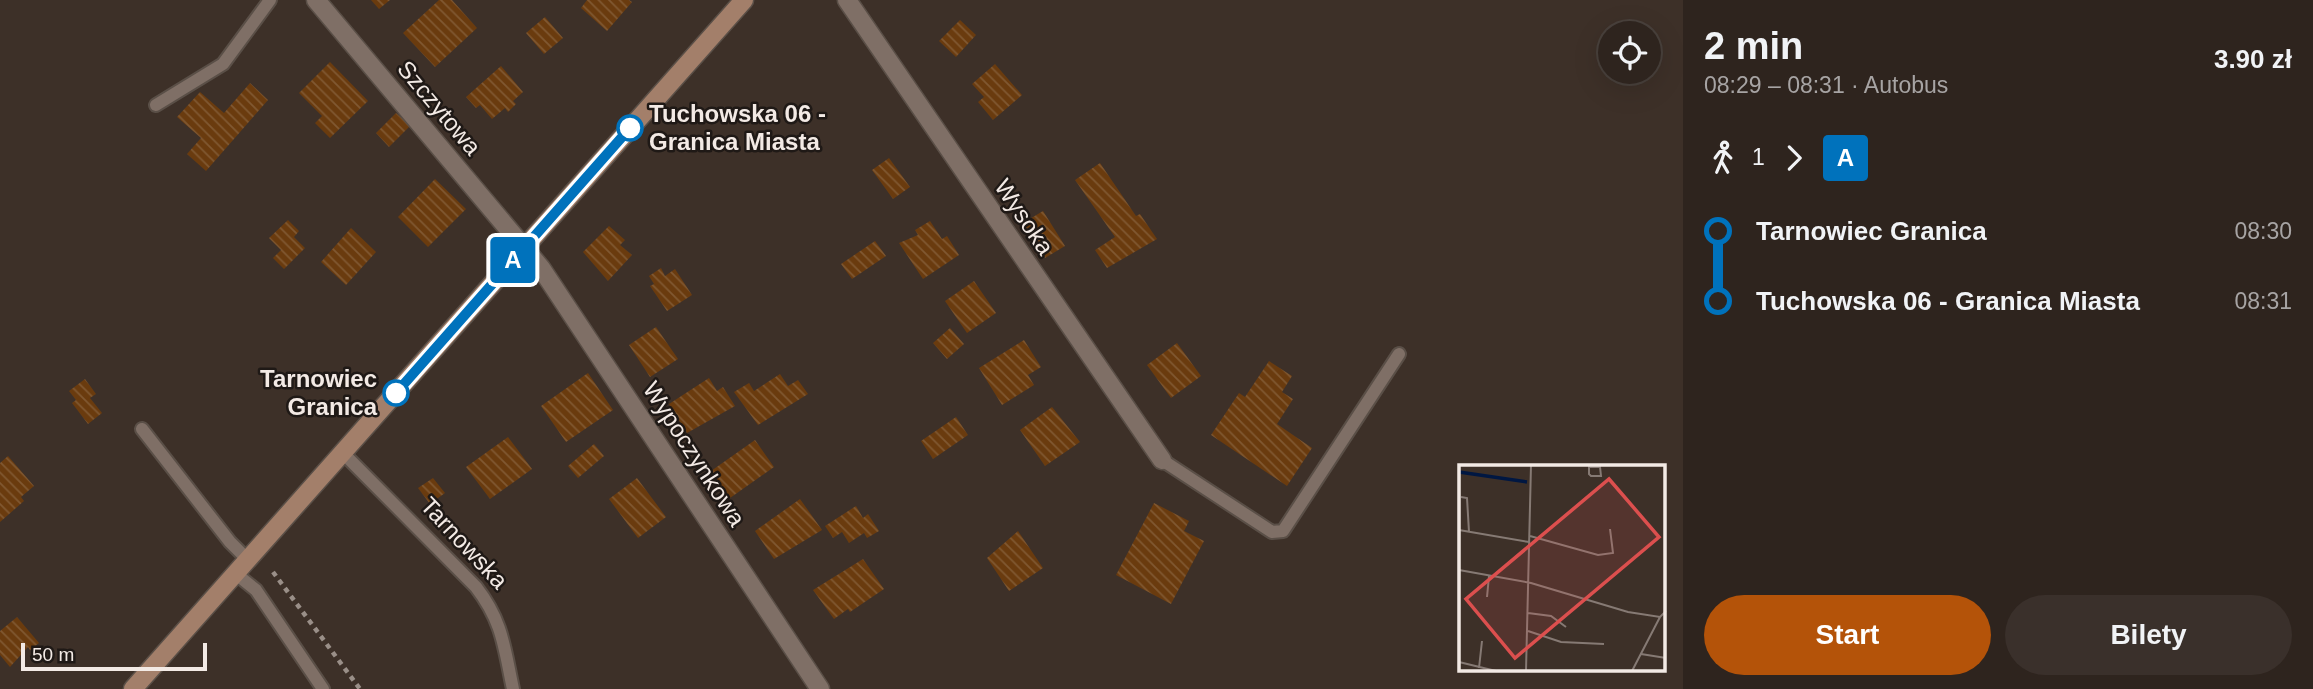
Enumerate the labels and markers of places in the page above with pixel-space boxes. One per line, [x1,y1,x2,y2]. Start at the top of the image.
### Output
place label: Tuchowska 06 - Granica Miasta [649,100,826,155]
marker: Tuchowska 06 - Granica Miasta [617,115,643,141]
place label: Tarnowiec Granica [260,365,378,420]
marker: Tarnowiec Granica [383,380,409,406]

